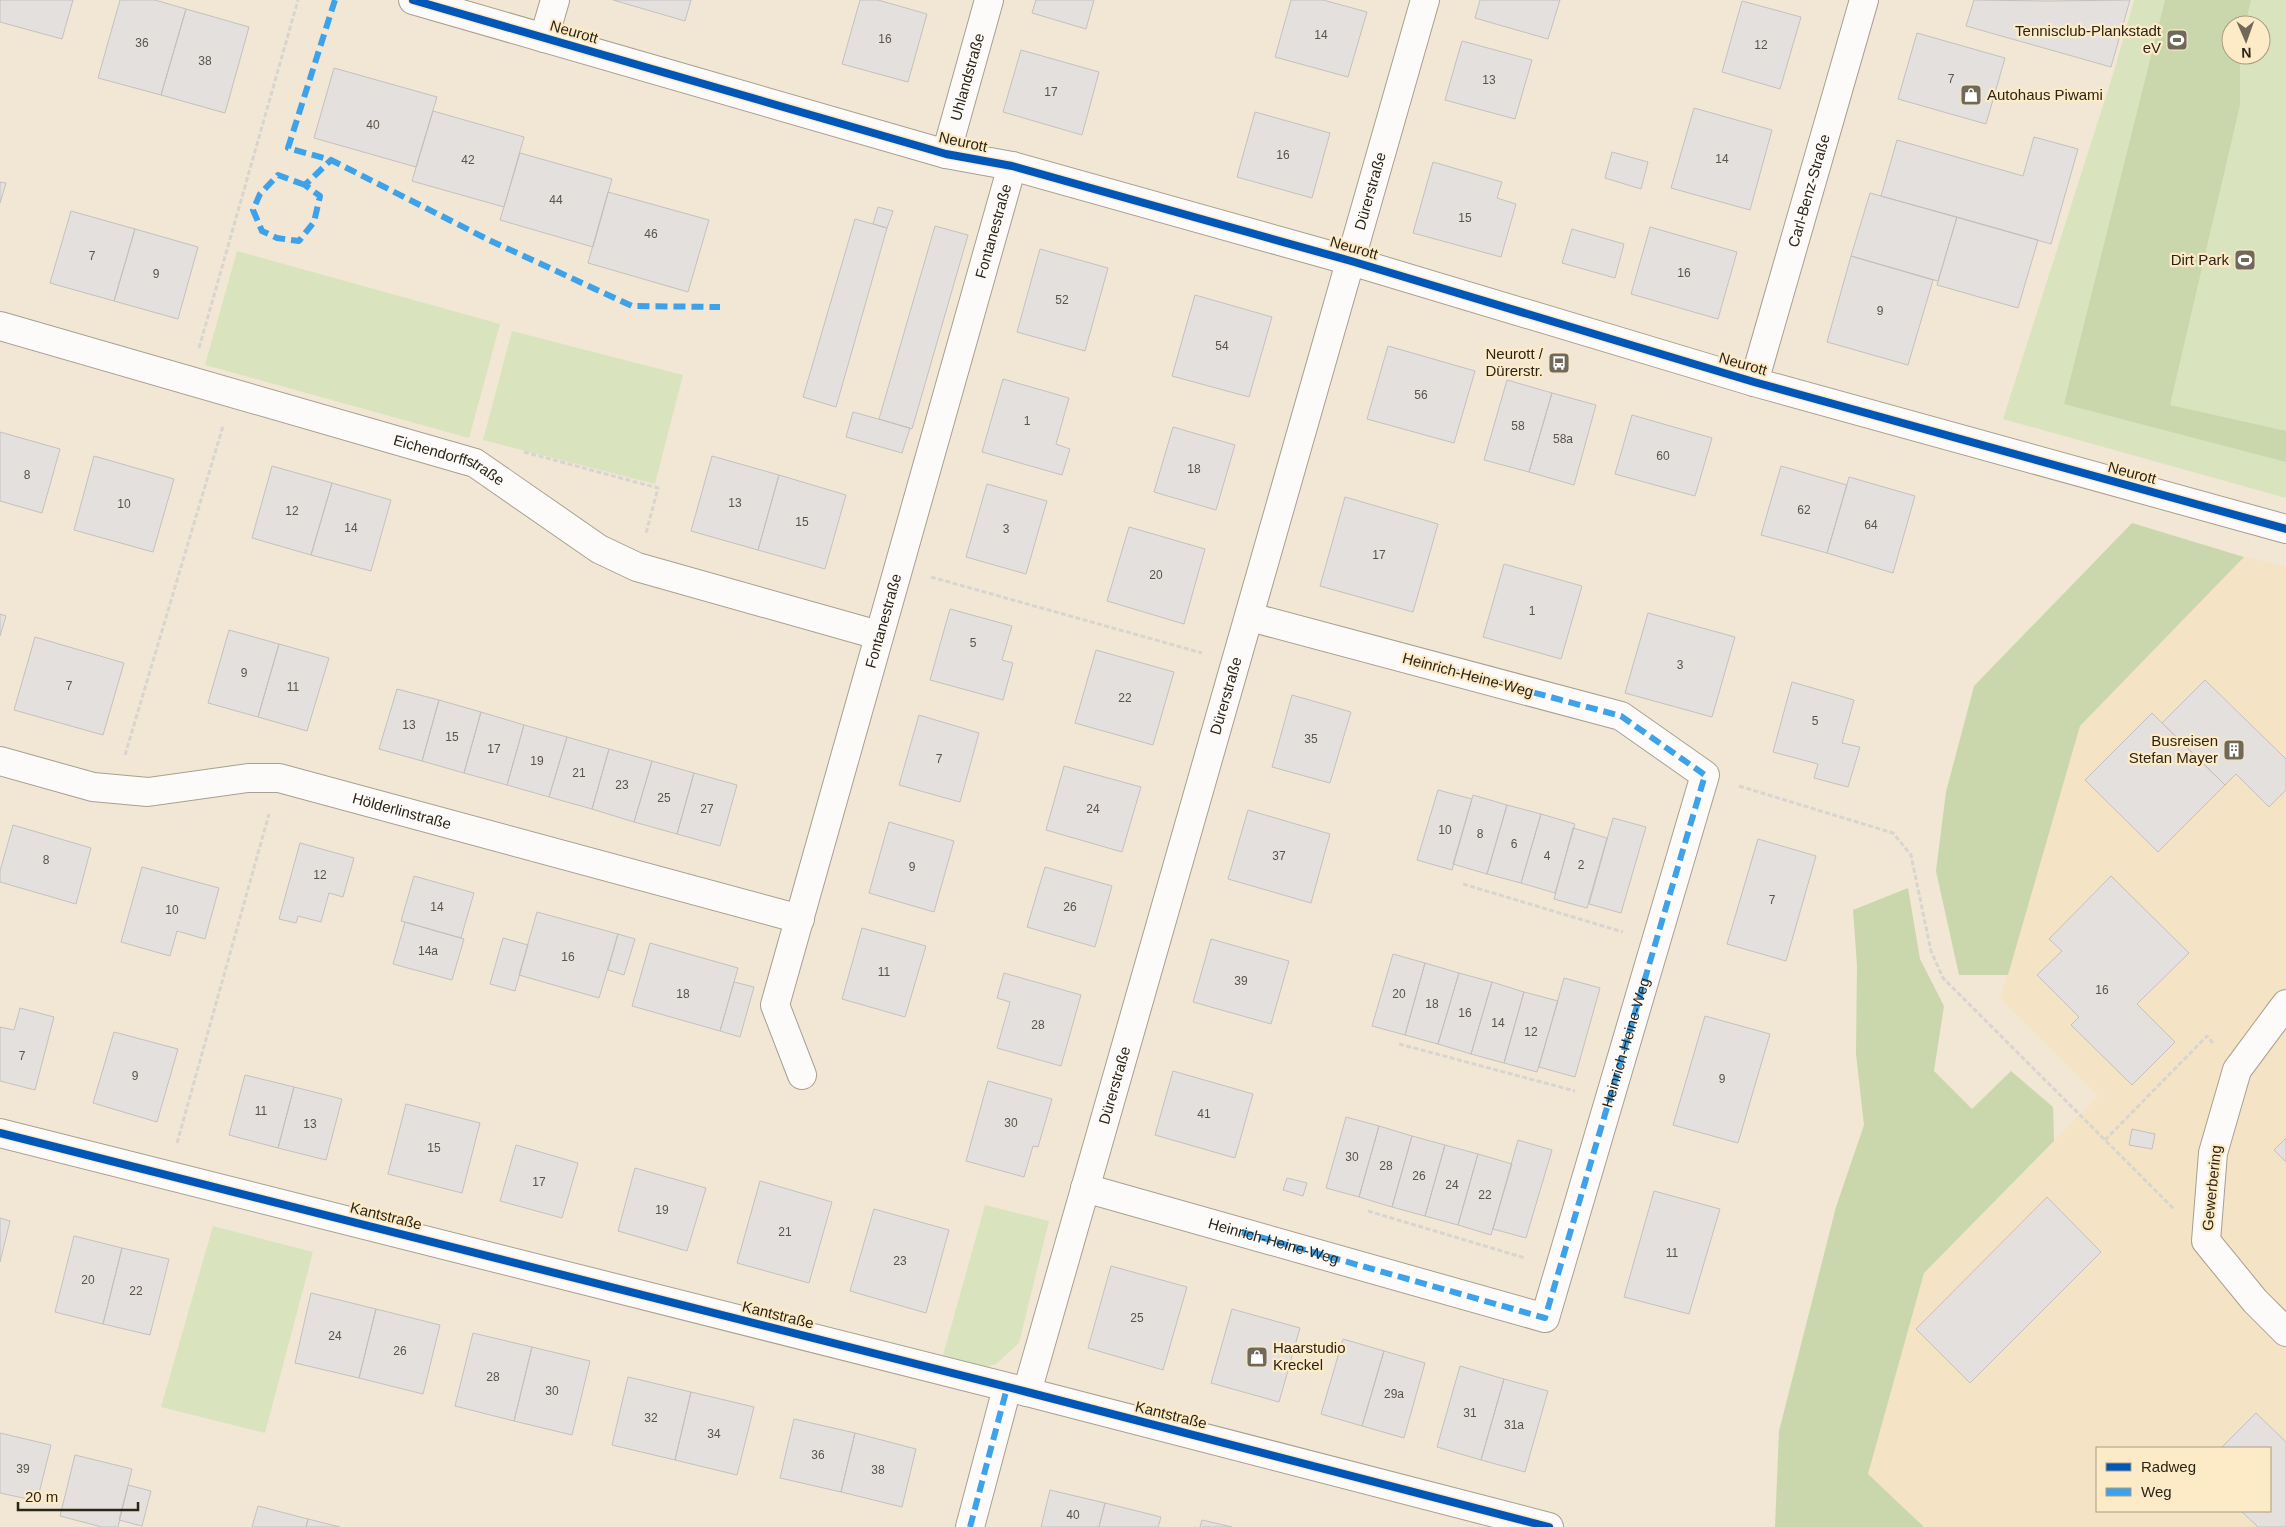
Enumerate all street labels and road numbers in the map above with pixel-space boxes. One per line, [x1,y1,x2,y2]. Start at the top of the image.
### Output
street label: Neurott [548,17,601,47]
street label: Uhlandstraße [947,31,987,122]
street label: Neurott [937,128,990,155]
street label: Carl-Benz-Straße [1784,132,1833,249]
street label: Dürerstraße [1351,150,1389,232]
street label: Fontanestraße [972,182,1015,280]
street label: Neurott [1328,233,1381,263]
street label: Neurott [1717,349,1770,379]
street label: Eichendorffstraße [392,431,508,489]
street label: Neurott [2106,458,2159,487]
street label: Fontanestraße [862,572,904,670]
street label: Heinrich-Heine-Weg [1401,649,1535,700]
street label: Dürerstraße [1206,655,1245,737]
street label: Hölderlinstraße [351,789,453,832]
street label: Heinrich-Heine-Weg [1598,975,1653,1110]
street label: Dürerstraße [1095,1044,1133,1126]
street label: Gewerbering [2199,1144,2224,1232]
street label: Kantstraße [348,1198,424,1233]
street label: Heinrich-Heine-Weg [1207,1214,1341,1267]
street label: Kantstraße [740,1297,816,1332]
street label: Kantstraße [1133,1397,1209,1432]

